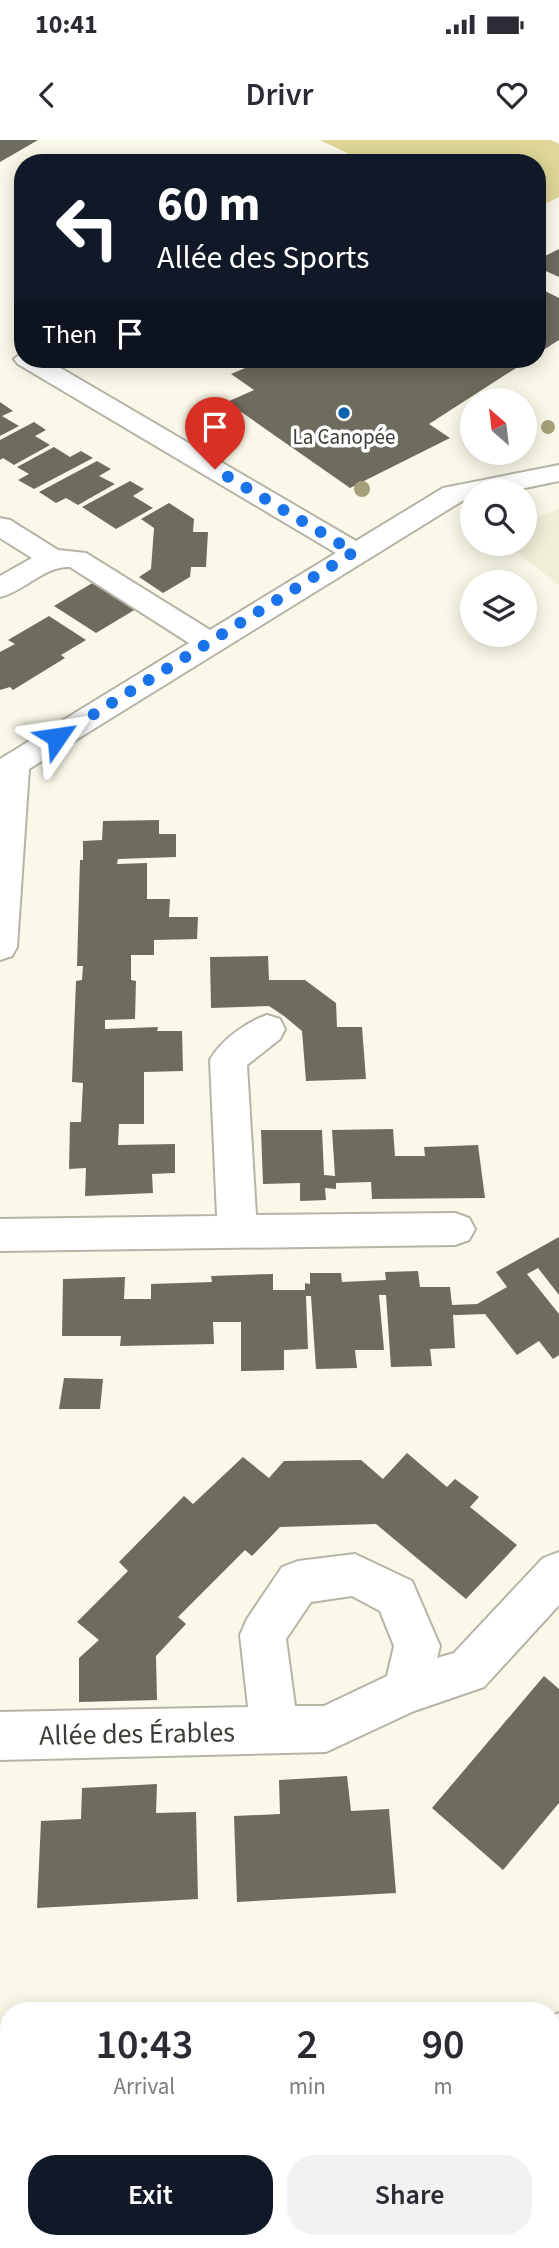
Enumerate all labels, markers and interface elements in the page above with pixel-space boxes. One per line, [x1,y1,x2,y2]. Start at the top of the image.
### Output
text: 10:41 [35,6,98,43]
text: Drivr [245,72,314,118]
icon: back [28,76,66,114]
icon: heart [493,76,531,114]
text: 60 m [157,170,261,240]
icon: left [42,182,133,273]
text: Allée des Sports [157,235,369,281]
icon: arrive [111,315,149,353]
text: Then [42,316,97,353]
north arrow [460,388,537,466]
map controls [460,388,537,647]
pin [185,397,245,469]
marker: La Canopée [336,405,352,421]
icon: arrive [196,408,234,446]
place label: La Canopée [293,422,395,452]
button: search [460,479,537,556]
button: layers [460,570,537,647]
position arrow [20,700,94,774]
street label: Allée des Érables [39,1712,235,1756]
text: 10:43 [95,2015,193,2075]
text: 2 [297,2015,318,2075]
text: 90 [421,2015,465,2075]
text: Arrival [113,2070,175,2103]
text: min [289,2070,326,2103]
text: m [433,2070,452,2103]
button: Exit [28,2155,273,2235]
button: Share [287,2155,532,2235]

